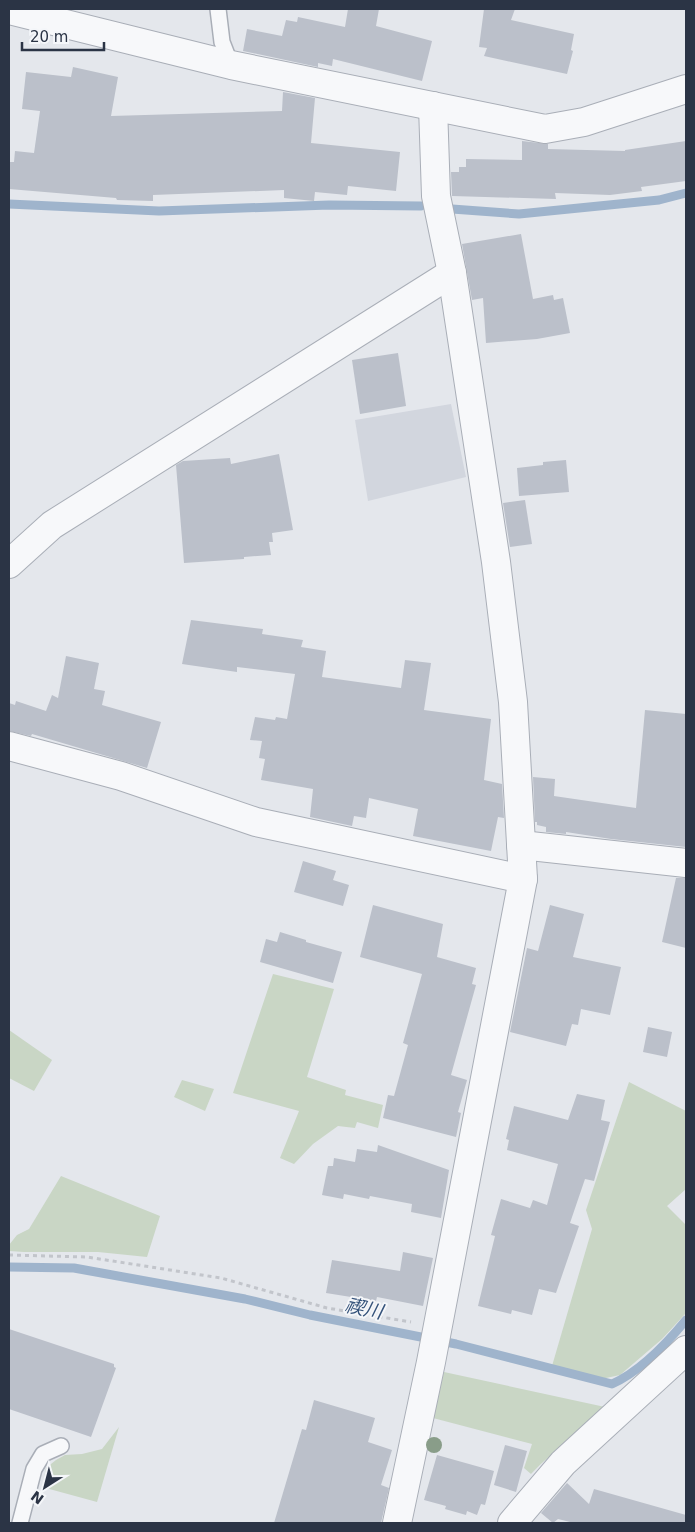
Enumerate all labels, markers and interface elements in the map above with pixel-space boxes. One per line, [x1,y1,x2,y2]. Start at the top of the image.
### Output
scale bar [22,20,105,52]
text: 20 m [30,28,68,46]
water label: 禊川 [343,1293,387,1323]
north arrow [20,1462,70,1512]
text: N [28,1488,47,1507]

